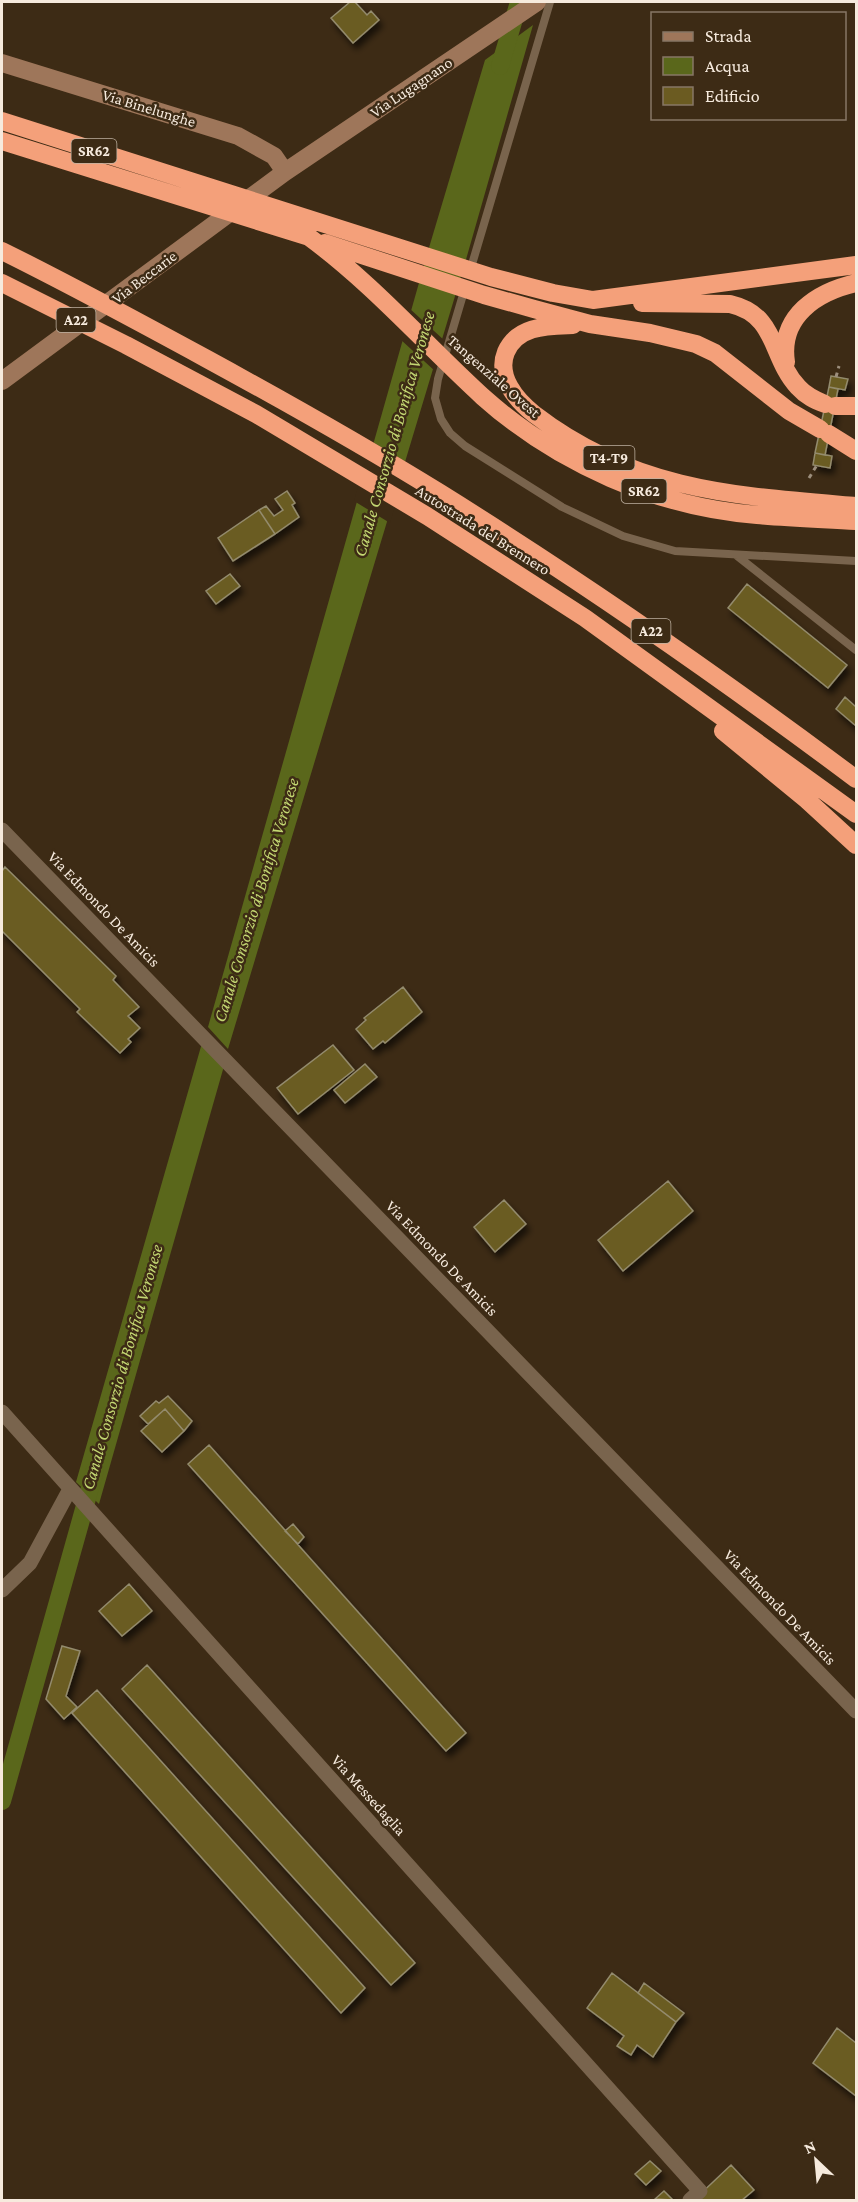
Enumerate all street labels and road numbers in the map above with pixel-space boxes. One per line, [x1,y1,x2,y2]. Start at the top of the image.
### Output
street label: Via Lugagnano [367,53,456,121]
street label: Via Binelunghe [100,86,198,131]
road number: SR62 [72,139,116,163]
street label: Via Beccarie [108,247,180,307]
road number: A22 [56,308,96,332]
street label: Tangenziale Ovest [444,331,544,422]
road number: T4-T9 [584,446,634,470]
road number: SR62 [622,479,666,503]
street label: Autostrada del Brennero [413,482,553,578]
road number: A22 [632,619,670,643]
street label: Via Edmondo De Amicis [45,848,163,970]
street label: Via Edmondo De Amicis [383,1197,501,1319]
street label: Via Edmondo De Amicis [721,1546,839,1668]
street label: Via Messedaglia [328,1751,410,1840]

